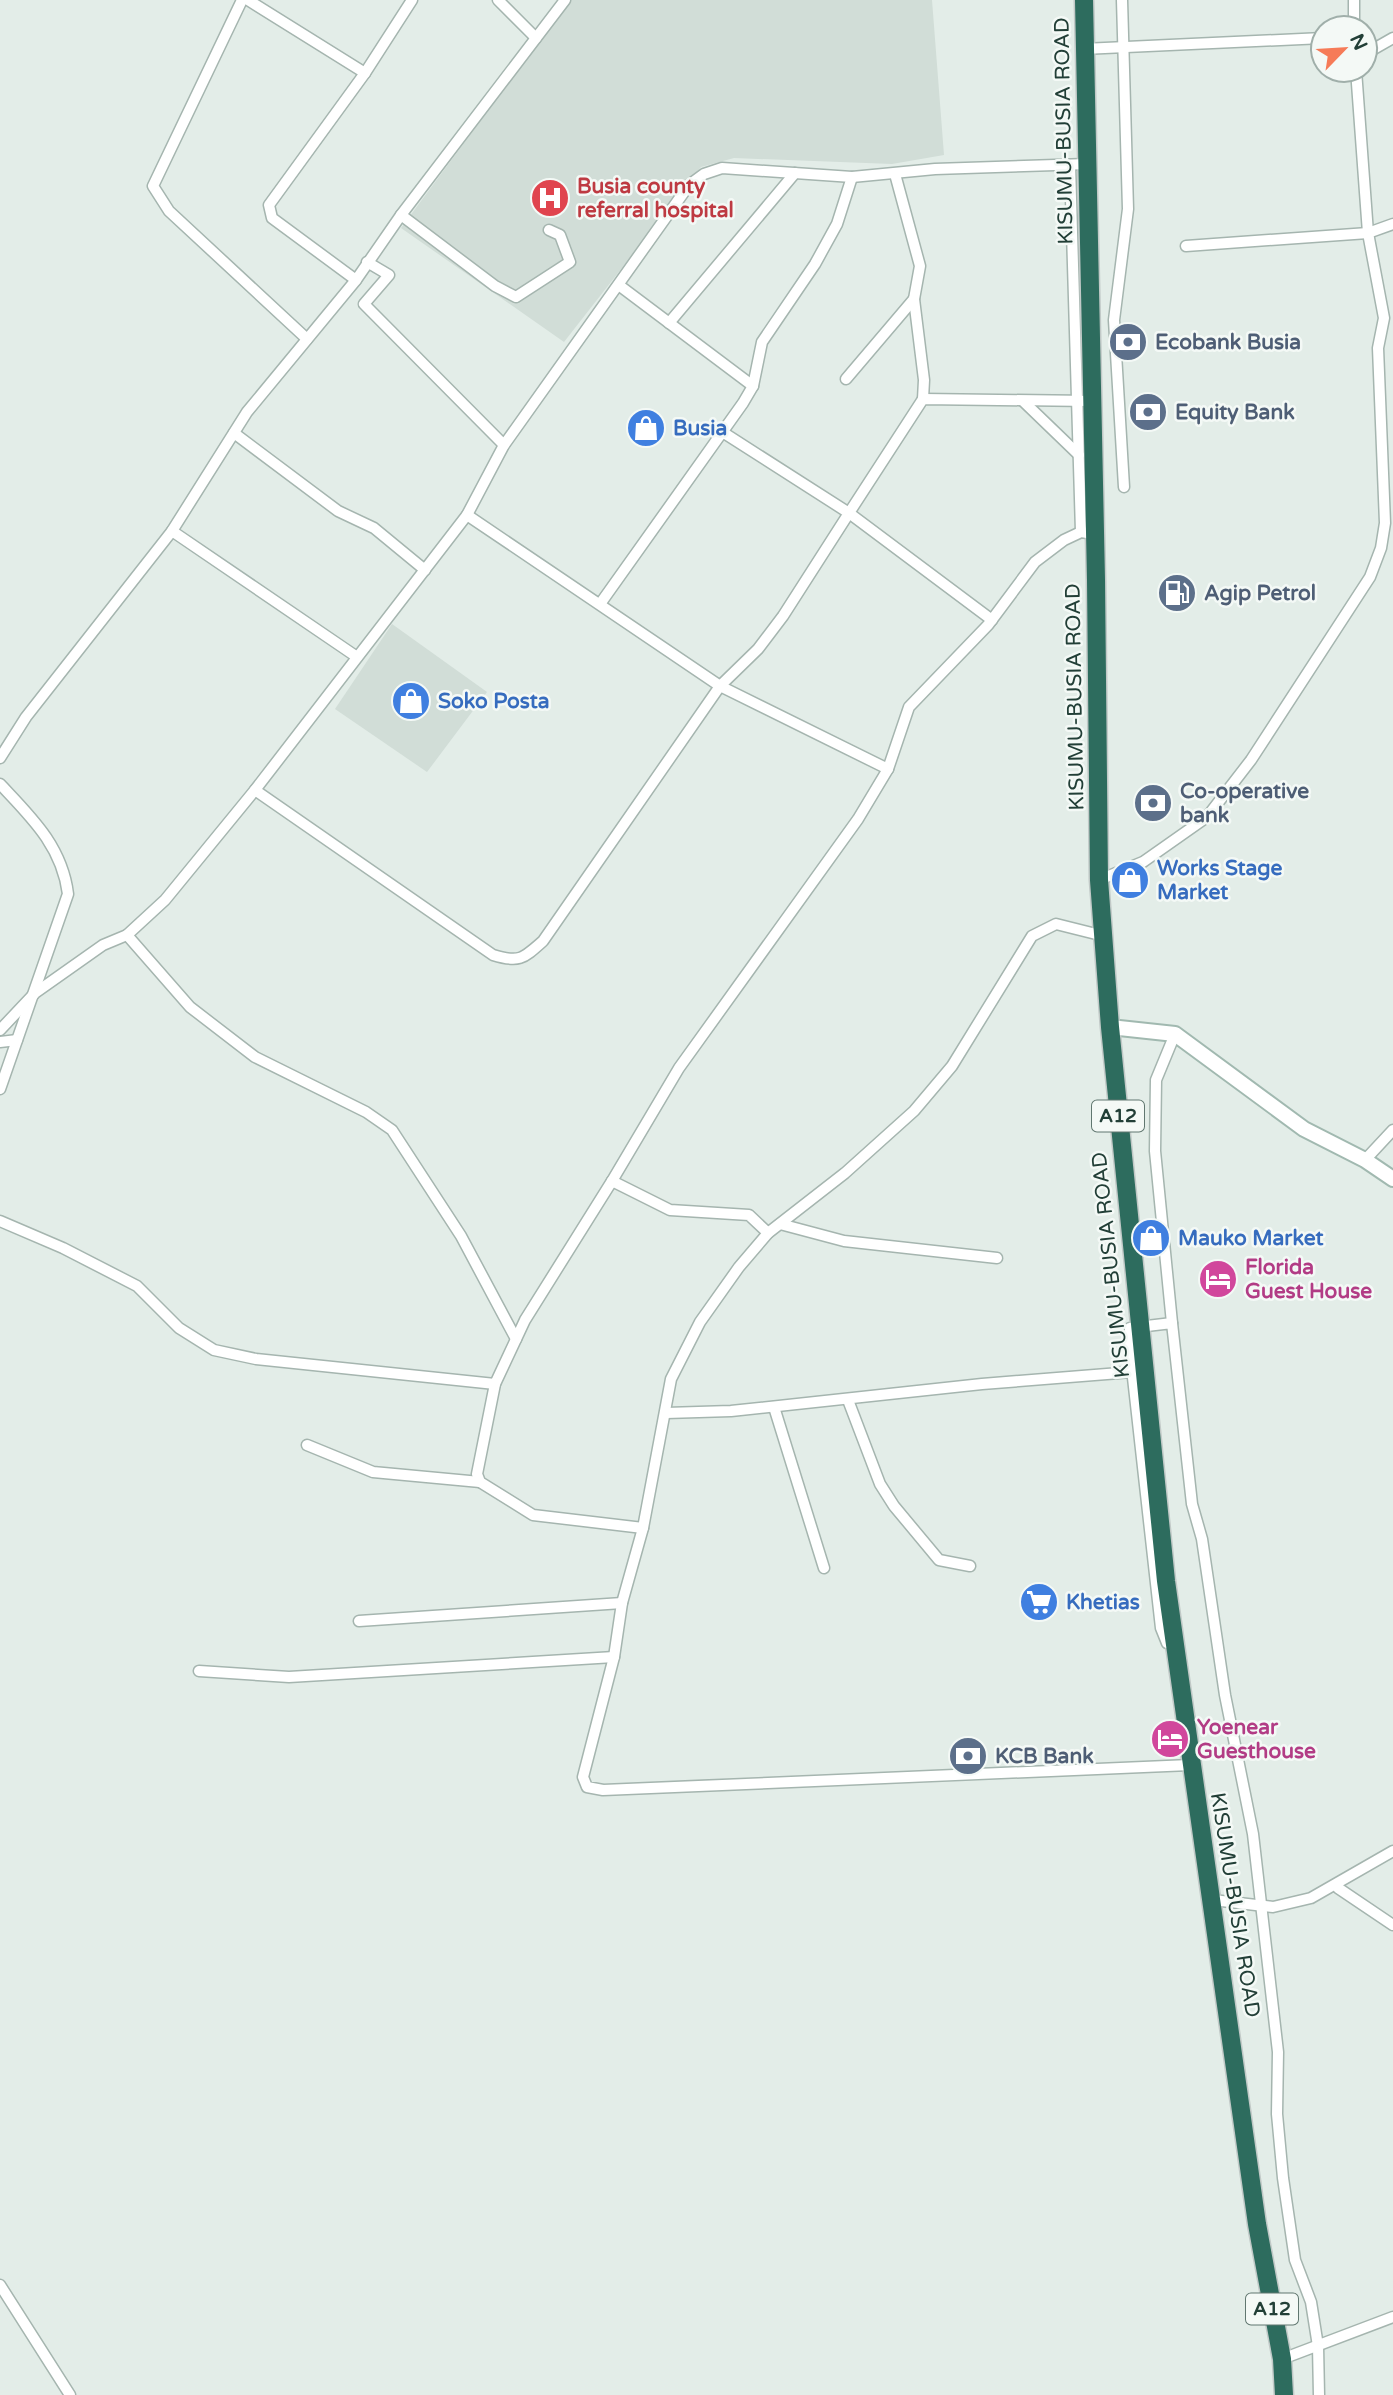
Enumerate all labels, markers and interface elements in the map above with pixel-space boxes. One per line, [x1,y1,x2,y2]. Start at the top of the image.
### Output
north arrow [1309,14,1379,84]
street label: KISUMU-BUSIA ROAD [1050,17,1078,245]
text: N [1345,31,1372,54]
place label: Busia county referral hospital [577,174,734,223]
hospital icon: Busia county referral hospital [529,177,571,219]
bank icon: Ecobank Busia [1107,321,1149,363]
place label: Ecobank Busia [1155,330,1301,355]
bank icon: Equity Bank [1127,391,1169,433]
place label: Equity Bank [1175,400,1295,425]
shop icon: Busia [625,407,667,449]
place label: Busia [673,416,727,441]
fuel station icon: Agip Petrol [1156,572,1198,614]
place label: Agip Petrol [1204,581,1316,606]
street label: KISUMU-BUSIA ROAD [1061,583,1089,811]
shop icon: Soko Posta [390,680,432,722]
place label: Soko Posta [438,689,550,714]
place label: Co-operative bank [1180,779,1309,828]
bank icon: Co-operative bank [1132,782,1174,824]
place label: Works Stage Market [1157,856,1283,905]
shop icon: Works Stage Market [1109,859,1151,901]
road number: A12 [1092,1100,1144,1132]
street label: KISUMU-BUSIA ROAD [1087,1151,1135,1379]
shop icon: Mauko Market [1130,1217,1172,1259]
place label: Mauko Market [1178,1226,1324,1251]
place label: Florida Guest House [1245,1255,1372,1304]
hotel icon: Florida Guest House [1197,1258,1239,1300]
supermarket icon: Khetias [1018,1581,1060,1623]
place label: Khetias [1066,1590,1140,1615]
place label: Yoenear Guesthouse [1197,1715,1316,1764]
hotel icon: Yoenear Guesthouse [1149,1718,1191,1760]
bank icon: KCB Bank [947,1735,989,1777]
place label: KCB Bank [995,1744,1094,1769]
street label: KISUMU-BUSIA ROAD [1205,1791,1265,2019]
road number: A12 [1246,2294,1298,2324]

